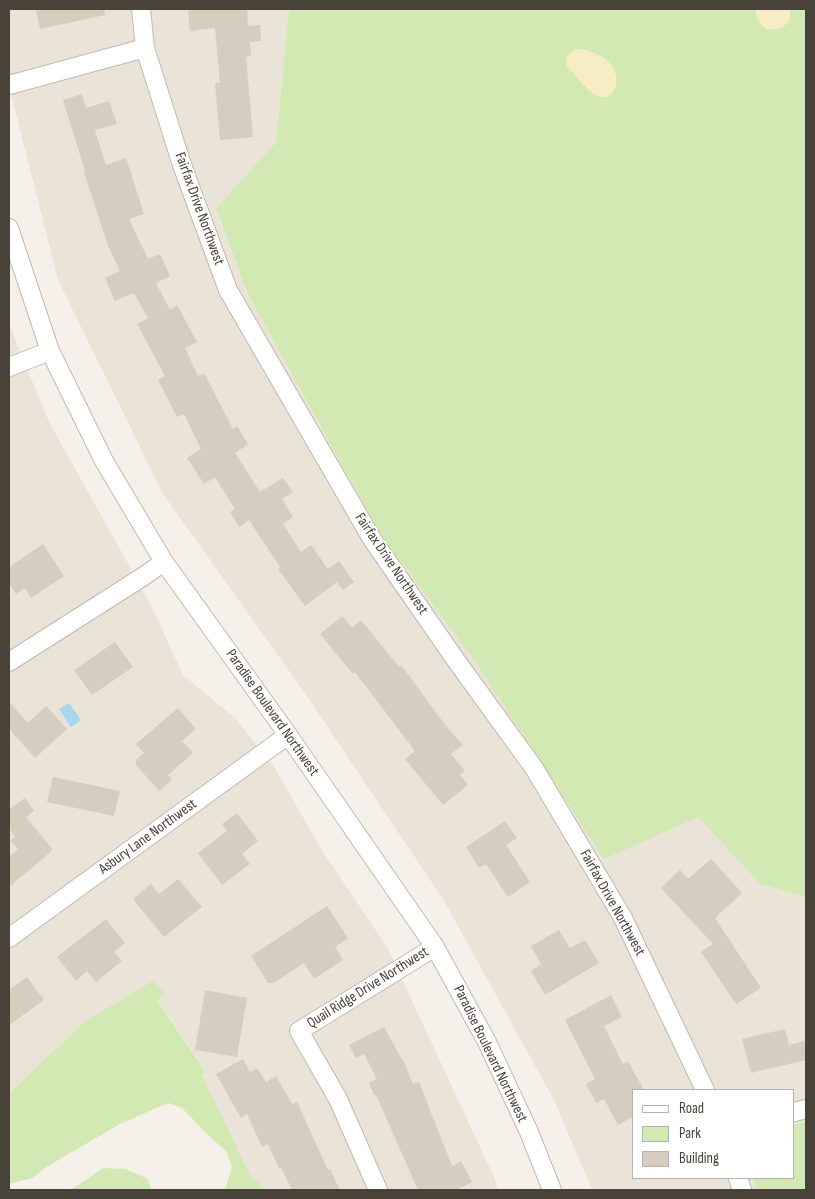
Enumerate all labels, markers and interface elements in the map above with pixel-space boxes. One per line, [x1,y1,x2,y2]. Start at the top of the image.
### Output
street label: Fairfax Drive Northwest [170,150,228,268]
street label: Fairfax Drive Northwest [350,510,432,618]
street label: Paradise Boulevard Northwest [222,646,322,780]
street label: Asbury Lane Northwest [95,795,201,879]
street label: Fairfax Drive Northwest [575,847,649,959]
street label: Quail Ridge Drive Northwest [304,943,432,1033]
street label: Paradise Boulevard Northwest [449,983,531,1125]
legend [632,1089,795,1179]
text: Road [679,1099,704,1118]
text: Park [679,1124,701,1143]
text: Building [679,1149,719,1168]

